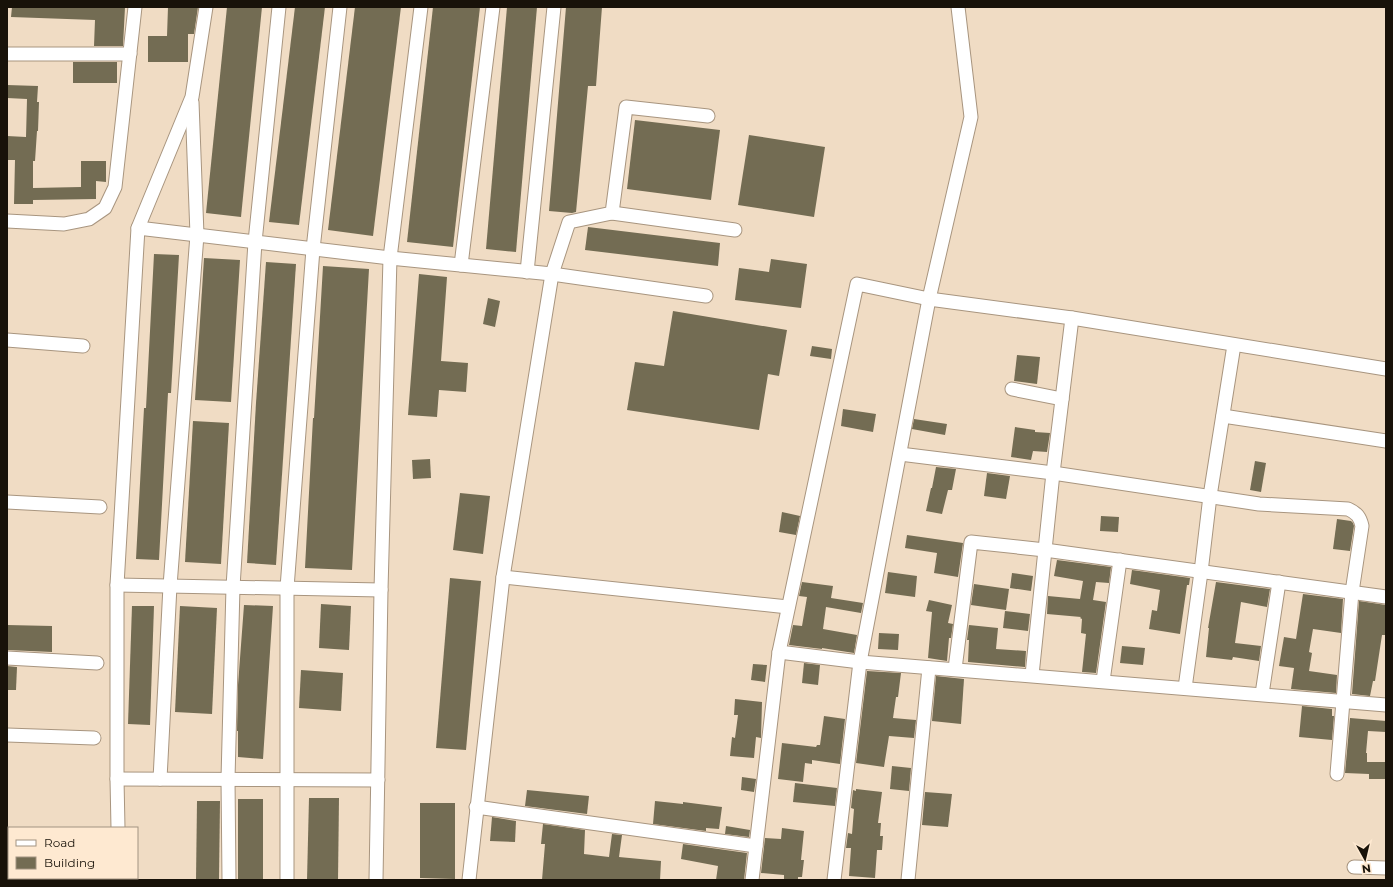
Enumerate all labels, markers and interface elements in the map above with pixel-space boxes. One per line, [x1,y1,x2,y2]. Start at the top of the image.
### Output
legend [8,827,138,879]
text: Road [44,835,75,850]
north arrow [1345,839,1385,879]
text: Building [44,855,95,870]
text: N [1361,861,1372,876]

